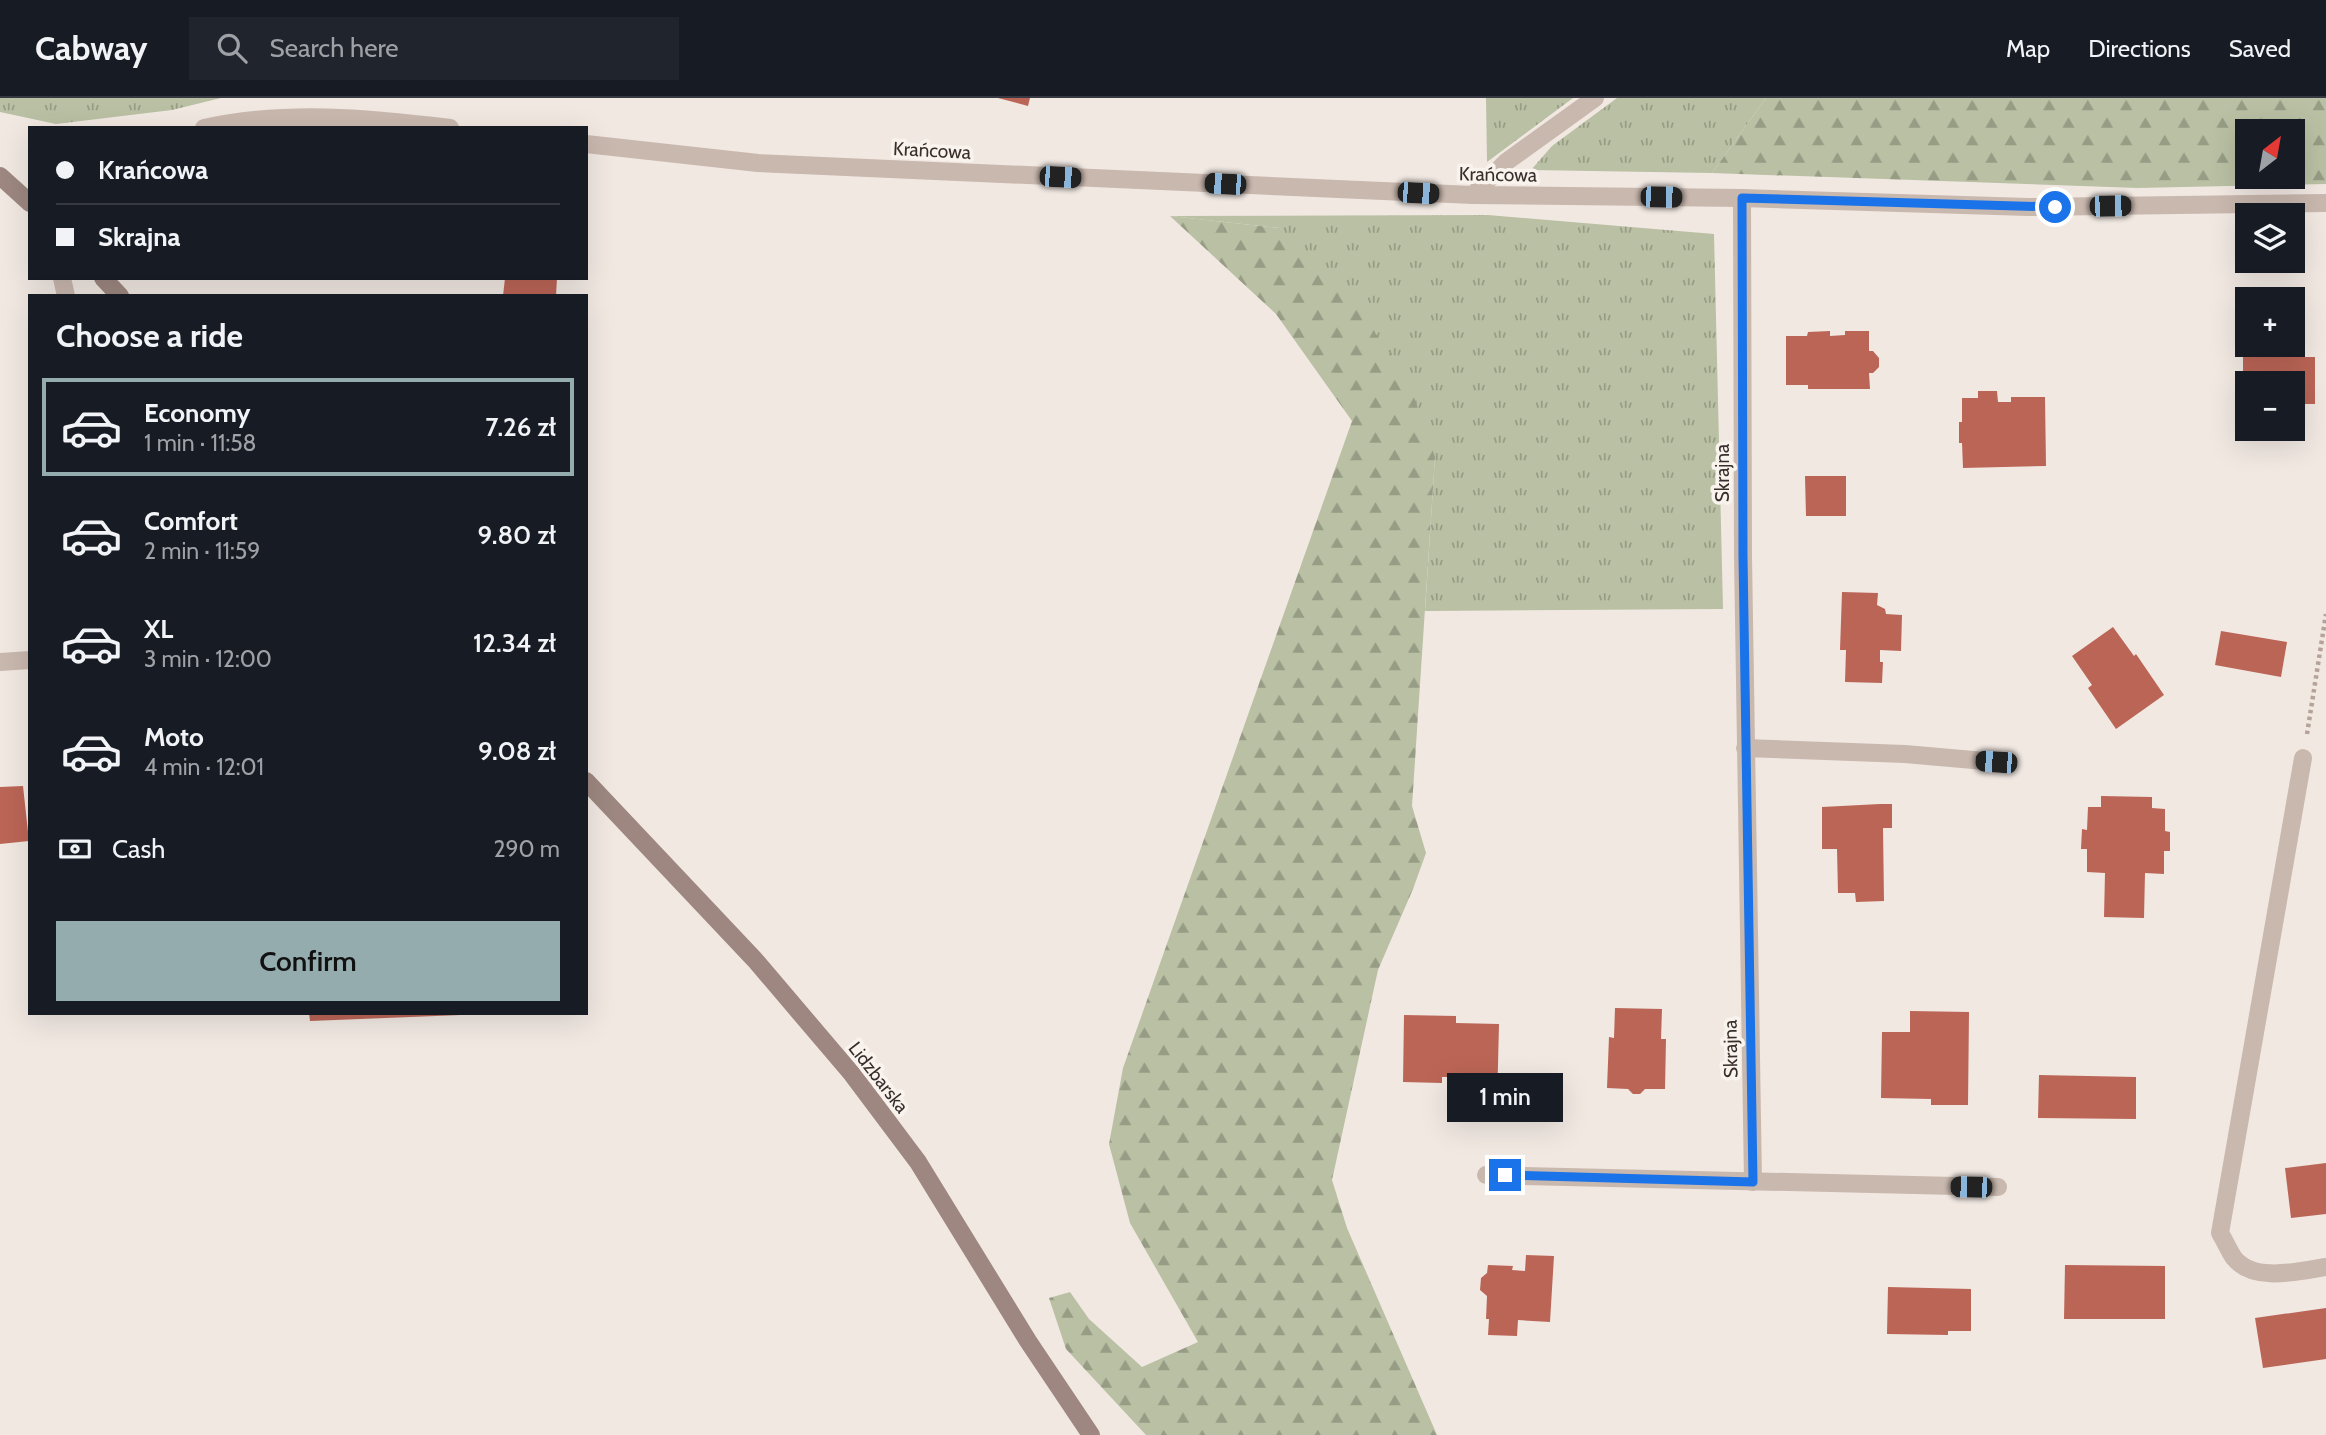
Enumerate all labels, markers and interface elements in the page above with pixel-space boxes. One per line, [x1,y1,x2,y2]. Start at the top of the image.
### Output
search box [189,17,679,80]
text: Cabway [35,28,147,68]
icon: search [213,29,251,67]
text: Search here [269,32,399,64]
text: Map [2006,34,2050,63]
text: Directions [2088,34,2191,63]
text: Saved [2229,34,2291,63]
north arrow [2235,119,2305,189]
map controls [2235,119,2305,441]
street label: Krańcowa [892,137,972,164]
text: Krańcowa [98,154,208,186]
street label: Krańcowa [1459,162,1537,187]
car [1039,165,1082,189]
car [1204,172,1247,196]
car [1397,181,1440,205]
car [1640,186,1683,208]
route start [2039,191,2071,223]
car [2089,195,2132,217]
button: layers [2235,203,2305,273]
text: Skrajna [98,221,180,253]
button: + [2235,287,2305,357]
text: Choose a ride [56,316,243,355]
button: − [2235,371,2305,441]
icon: car [60,396,123,459]
text: Economy [144,397,250,429]
text: 7.26 zł [485,411,556,443]
text: 1 min · 11:58 [144,429,257,457]
street label: Skrajna [1711,444,1734,502]
icon: car [60,504,123,567]
text: Comfort [144,505,238,537]
text: 9.80 zł [478,519,556,551]
text: 2 min · 11:59 [144,537,260,565]
icon: car [60,612,123,675]
text: XL [144,613,173,645]
text: 12.34 zł [473,627,556,659]
text: 3 min · 12:00 [144,645,272,673]
icon: car [60,720,123,783]
text: Moto [144,721,204,753]
text: 9.08 zł [478,735,556,767]
car [1975,750,2018,774]
text: 4 min · 12:01 [144,753,264,781]
icon: cash [56,830,94,868]
text: Cash [112,833,165,865]
text: 290 m [493,835,560,863]
button: Confirm [56,921,560,1001]
street label: Skrajna [1718,1020,1743,1078]
street label: Lidzbarska [844,1037,914,1118]
callout: 1 min [1447,1074,1563,1122]
text: 1 min [1479,1083,1531,1111]
route end [1489,1159,1521,1191]
car [1950,1176,1993,1198]

